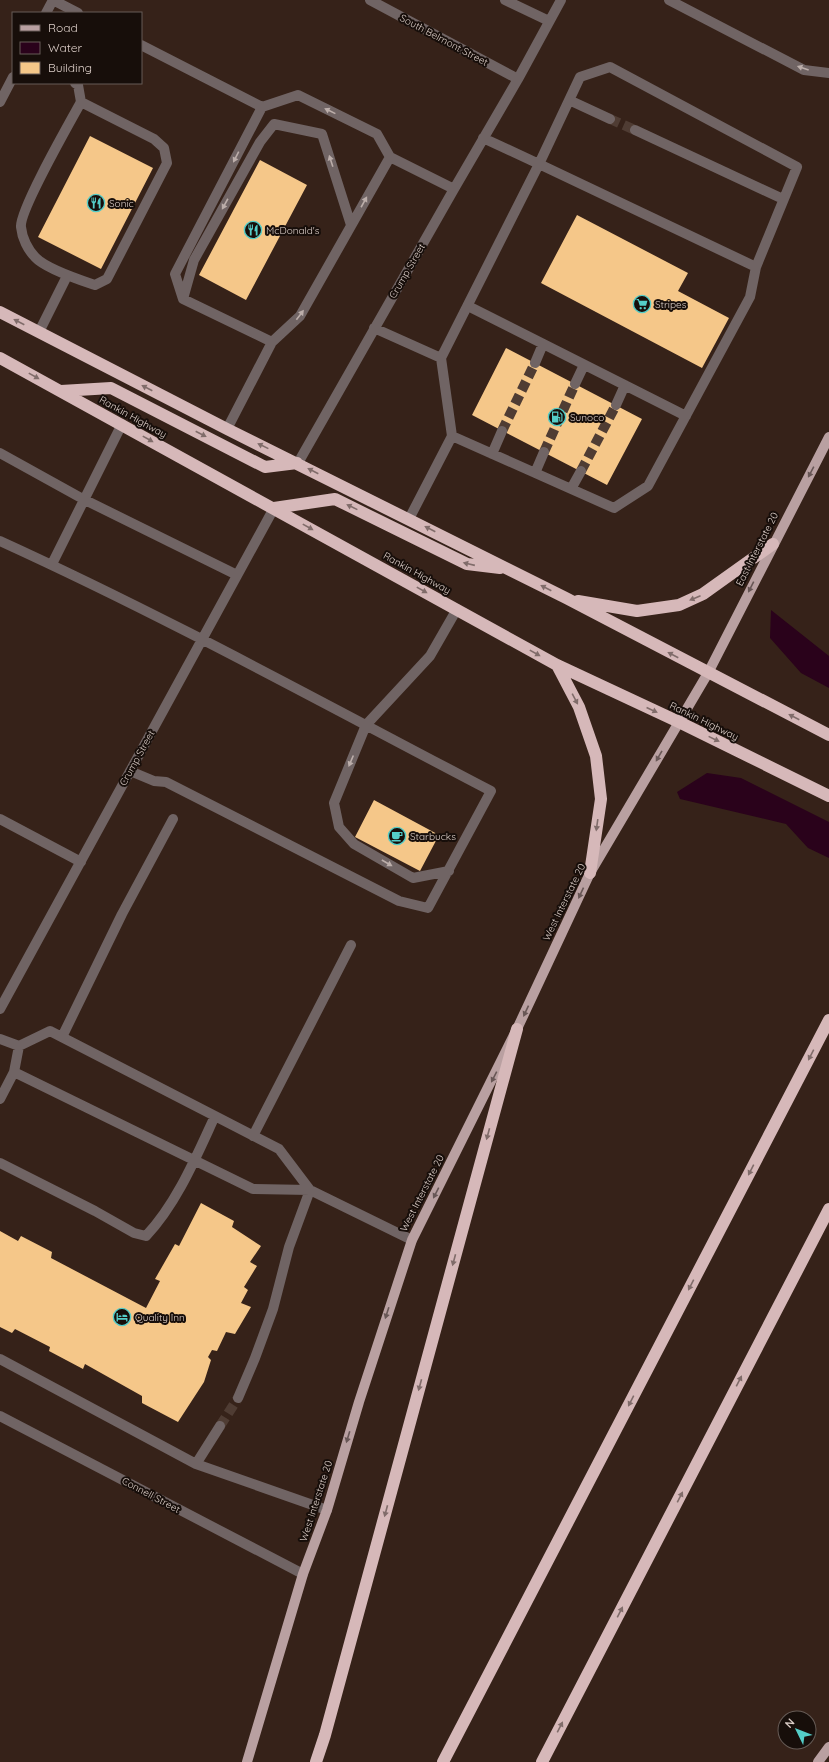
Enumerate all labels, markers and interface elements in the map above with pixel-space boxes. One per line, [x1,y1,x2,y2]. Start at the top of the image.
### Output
street label: South Belmont Street [398,11,491,69]
legend [12,12,142,84]
text: Road [48,20,78,35]
text: Water [48,40,83,55]
text: Building [48,60,92,75]
one-way arrow [797,65,809,71]
one-way arrow [324,108,336,114]
one-way arrow [233,151,239,163]
one-way arrow [327,155,333,167]
restaurant icon: Sonic [86,193,106,213]
one-way arrow [361,196,368,208]
place label: Sonic [109,197,134,210]
one-way arrow [222,198,229,210]
restaurant icon: McDonald's [243,220,263,240]
place label: McDonald's [266,224,320,237]
street label: Crump Street [386,241,428,301]
supermarket icon: Stripes [632,294,652,314]
place label: Stripes [655,298,687,311]
one-way arrow [296,309,304,320]
one-way arrow [13,318,25,325]
one-way arrow [28,373,40,380]
one-way arrow [141,384,153,391]
street label: Rankin Highway [97,393,169,441]
fuel station icon: Sunoco [547,407,567,427]
place label: Sunoco [570,411,604,424]
one-way arrow [195,431,207,438]
one-way arrow [142,436,154,442]
one-way arrow [257,443,269,449]
one-way arrow [808,466,814,478]
one-way arrow [308,468,319,474]
one-way arrow [347,504,358,511]
street label: East Interstate 20 [733,510,781,588]
one-way arrow [302,524,314,530]
one-way arrow [424,526,435,533]
street label: Rankin Highway [381,549,453,597]
one-way arrow [463,560,476,566]
one-way arrow [748,582,754,593]
one-way arrow [540,585,551,591]
one-way arrow [416,586,428,593]
one-way arrow [689,595,701,601]
one-way arrow [530,650,541,656]
one-way arrow [667,651,679,658]
one-way arrow [572,694,579,705]
street label: Rankin Highway [667,699,741,743]
one-way arrow [647,707,658,713]
one-way arrow [788,714,800,720]
street label: Crump Street [116,728,158,788]
one-way arrow [708,736,720,742]
one-way arrow [656,750,663,762]
one-way arrow [347,756,353,768]
one-way arrow [594,819,600,831]
cafe icon: Starbucks [387,826,407,846]
place label: Starbucks [410,830,456,843]
one-way arrow [381,859,393,866]
street label: West Interstate 20 [540,861,588,943]
one-way arrow [578,887,584,899]
one-way arrow [523,1005,529,1016]
one-way arrow [808,1049,814,1060]
one-way arrow [490,1071,497,1082]
one-way arrow [485,1129,491,1141]
street label: West Interstate 20 [397,1152,447,1234]
one-way arrow [748,1164,754,1176]
one-way arrow [432,1187,439,1199]
one-way arrow [451,1254,457,1266]
one-way arrow [688,1279,694,1291]
hotel icon: Quality Inn [112,1307,132,1327]
one-way arrow [384,1308,390,1320]
place label: Quality Inn [135,1311,185,1324]
one-way arrow [736,1376,743,1387]
one-way arrow [417,1379,423,1391]
one-way arrow [628,1395,634,1406]
one-way arrow [345,1432,351,1444]
street label: West Interstate 20 [297,1459,335,1543]
street label: Connell Street [119,1474,183,1516]
one-way arrow [676,1491,683,1502]
one-way arrow [383,1505,389,1517]
one-way arrow [616,1606,623,1618]
north arrow [777,1710,817,1750]
text: N [782,1715,798,1731]
one-way arrow [556,1722,563,1733]

